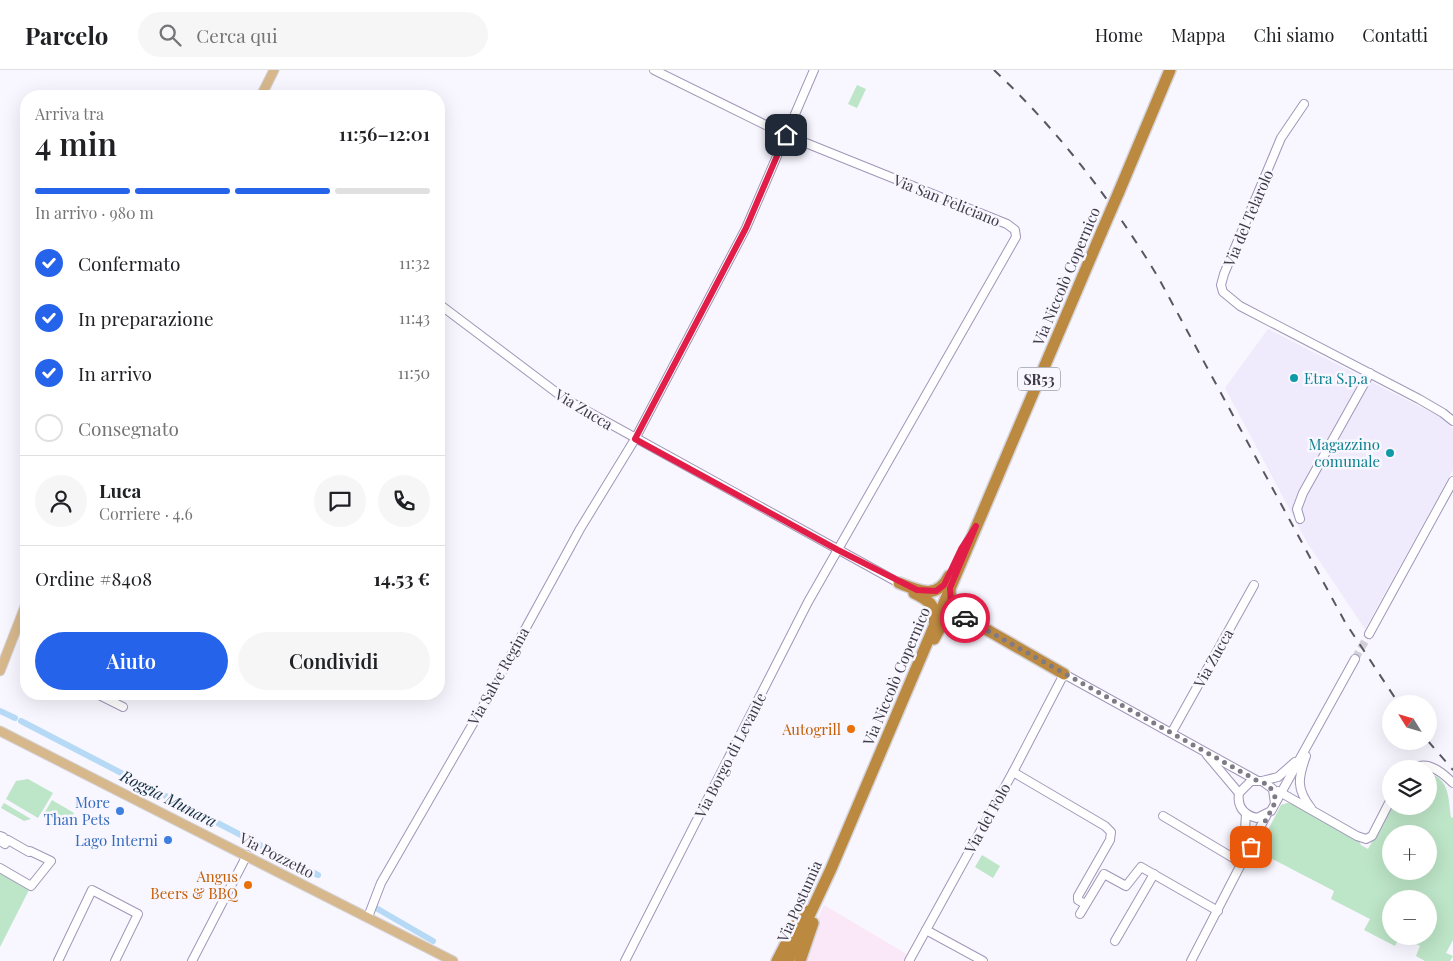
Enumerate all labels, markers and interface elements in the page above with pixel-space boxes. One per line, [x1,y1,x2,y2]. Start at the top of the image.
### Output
search box [138,12,488,57]
text: Parcelo [25,19,108,51]
icon: search [156,21,184,49]
text: Cerca qui [196,22,277,48]
text: Home [1095,23,1143,47]
text: Mappa [1171,23,1226,47]
text: Chi siamo [1254,23,1334,47]
text: Contatti [1362,23,1428,47]
text: Arriva tra [35,103,104,124]
pin [765,114,807,156]
text: 11:56–12:01 [339,120,430,146]
text: 4 min [35,121,117,164]
icon: home [772,121,800,149]
street label: Via del Telarolo [1218,167,1277,270]
street label: Via San Feliciano [890,169,1003,231]
text: In arrivo · 980 m [35,202,154,223]
street label: Via Niccolò Copernico [1027,204,1104,349]
icon: check [35,249,63,277]
text: Confermato [78,250,180,276]
text: 11:32 [399,252,430,273]
icon: check [35,304,63,332]
text: In preparazione [78,305,214,331]
text: 11:43 [399,307,430,328]
icon: check [35,359,63,387]
text: In arrivo [78,360,152,386]
text: 11:50 [398,362,430,383]
road number: SR53 [1018,368,1060,390]
place label: Etra S.p.a [1304,368,1369,388]
marker: Etra S.p.a [1288,372,1300,384]
street label: Via Zucca [551,383,617,434]
text: Consegnato [78,415,179,441]
place label: Magazzino comunale [1308,434,1380,471]
marker: Magazzino comunale [1384,447,1396,459]
button: person [35,475,87,527]
button: chat [314,475,366,527]
button: phone [378,475,430,527]
text: Luca [99,477,141,503]
text: Corriere · 4.6 [99,503,193,524]
text: Ordine #8408 [35,565,152,591]
text: 14.53 € [373,565,430,591]
courier [940,593,990,643]
street label: Via Niccolò Copernico [857,604,934,749]
icon: car [951,604,979,632]
street label: Via Salve Regina [462,623,533,729]
street label: Via Zucca [1188,625,1238,692]
button: Aiuto [35,632,228,690]
button: Condividi [238,632,430,690]
street label: Via Borgo di Levante [689,689,770,822]
north arrow [1382,695,1438,750]
map controls [1382,695,1437,945]
place label: Autogrill [781,719,841,739]
marker: Autogrill [845,723,857,735]
button: layers [1382,760,1437,815]
water label: Roggia Munara [116,764,221,831]
street label: Via del Folo [959,779,1015,858]
place label: More Than Pets [44,792,110,829]
marker: More Than Pets [114,805,126,817]
button: + [1382,825,1437,880]
pin [1230,826,1272,868]
street label: Via Pozzetto [235,827,318,882]
place label: Lago Interni [75,830,159,850]
icon: bag [1237,833,1265,861]
marker: Lago Interni [162,834,174,846]
street label: Via Postumia [772,857,826,946]
place label: Angus Beers & BBQ [150,866,239,903]
marker: Angus Beers & BBQ [242,879,254,891]
button: − [1382,890,1437,945]

